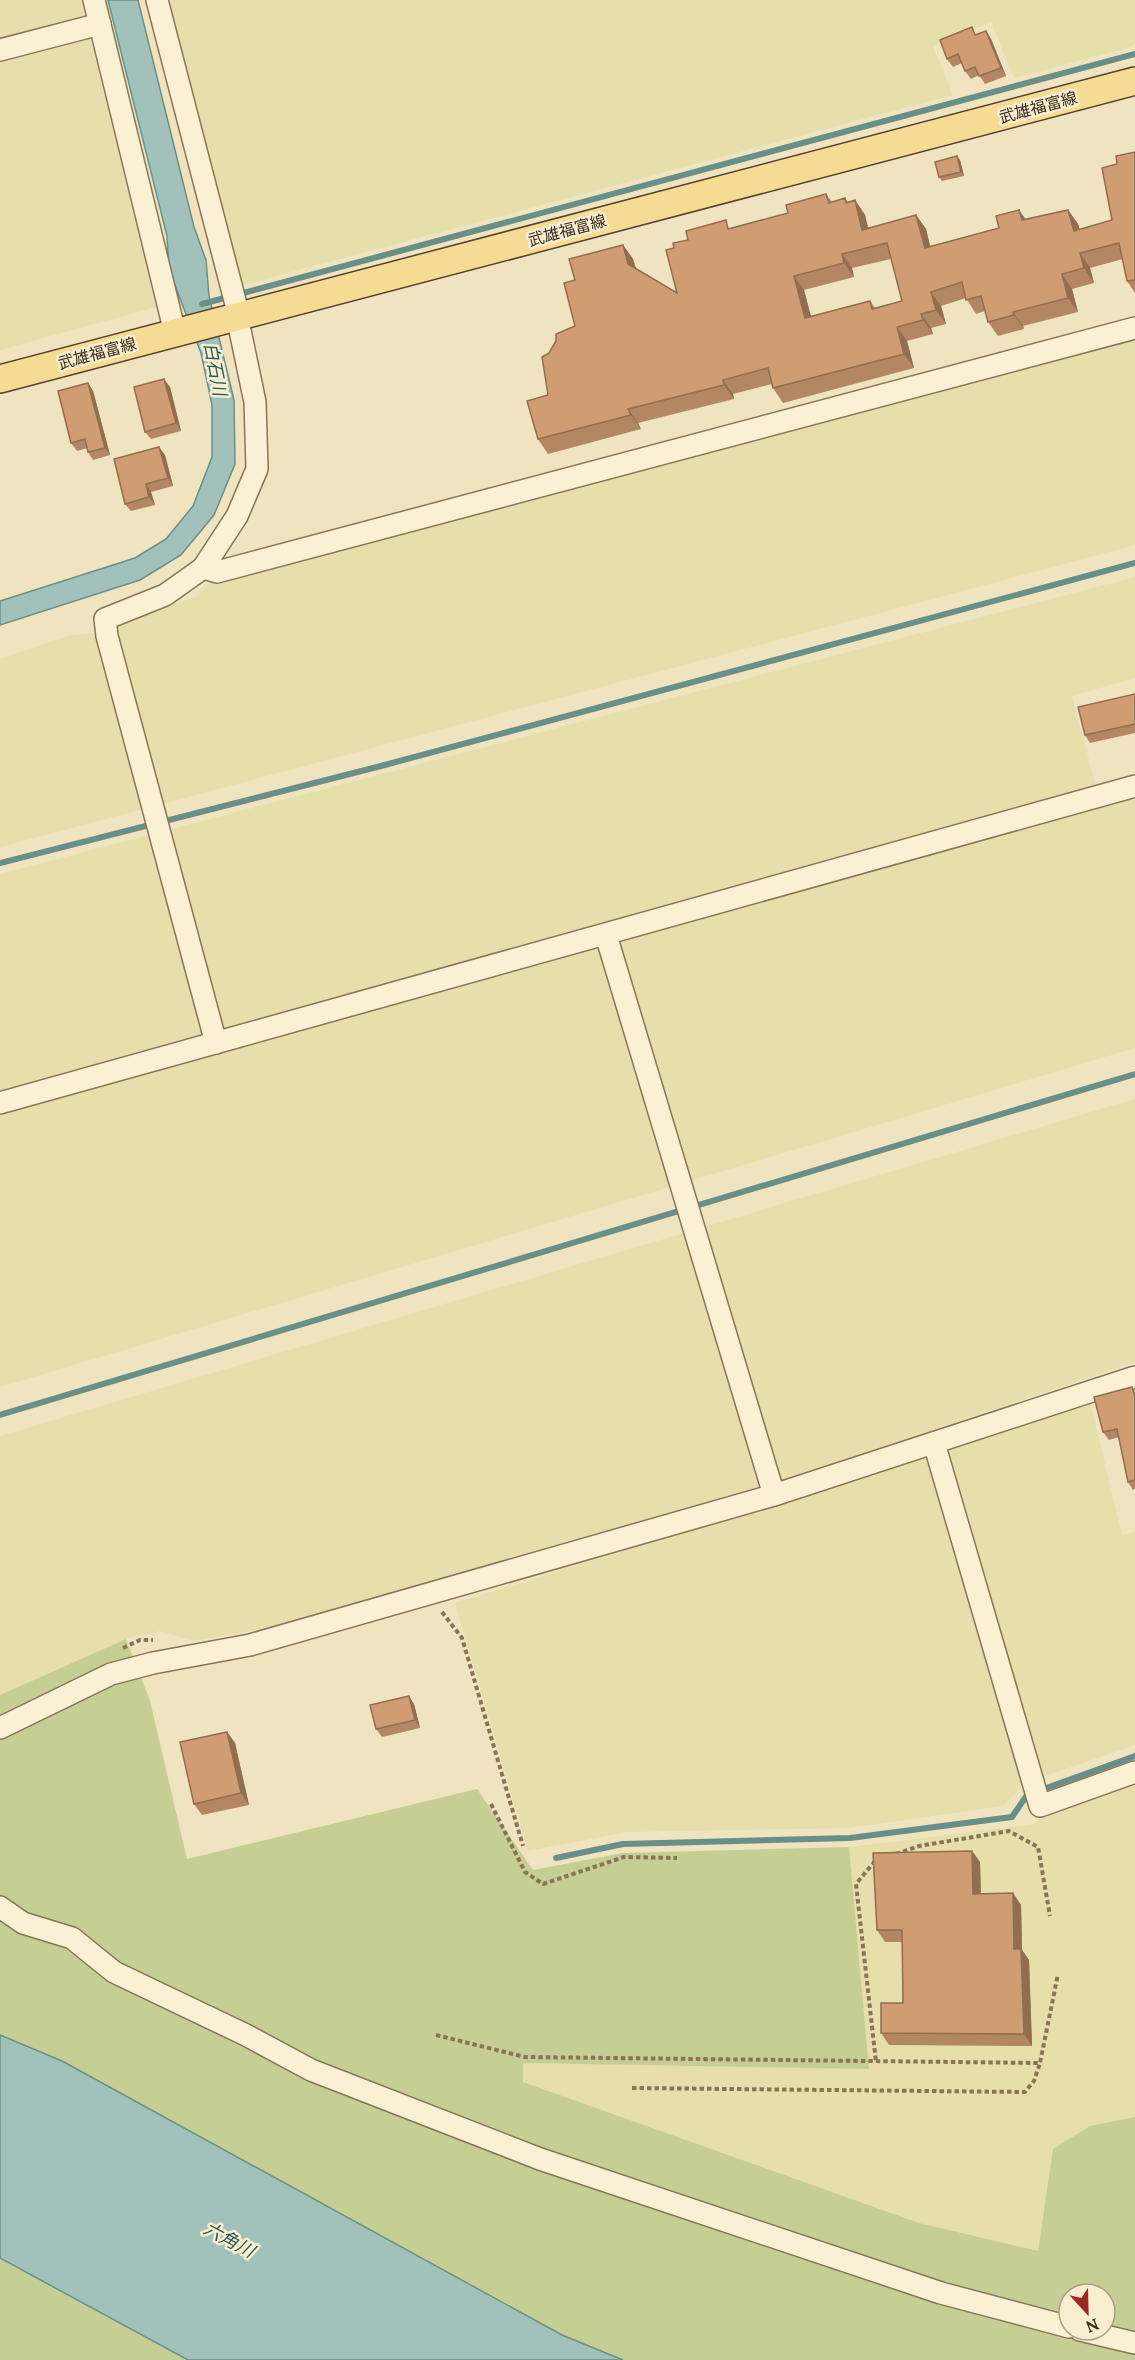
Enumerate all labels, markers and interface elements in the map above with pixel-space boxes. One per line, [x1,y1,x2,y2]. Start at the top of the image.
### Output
street label: 武雄福富線 [997,87,1079,127]
street label: 武雄福富線 [526,210,608,250]
street label: 武雄福富線 [56,333,138,373]
water label: 白石川 [199,340,232,400]
water label: 六角川 [200,2217,260,2263]
north arrow [1057,2282,1117,2342]
text: N [1083,2314,1102,2337]

